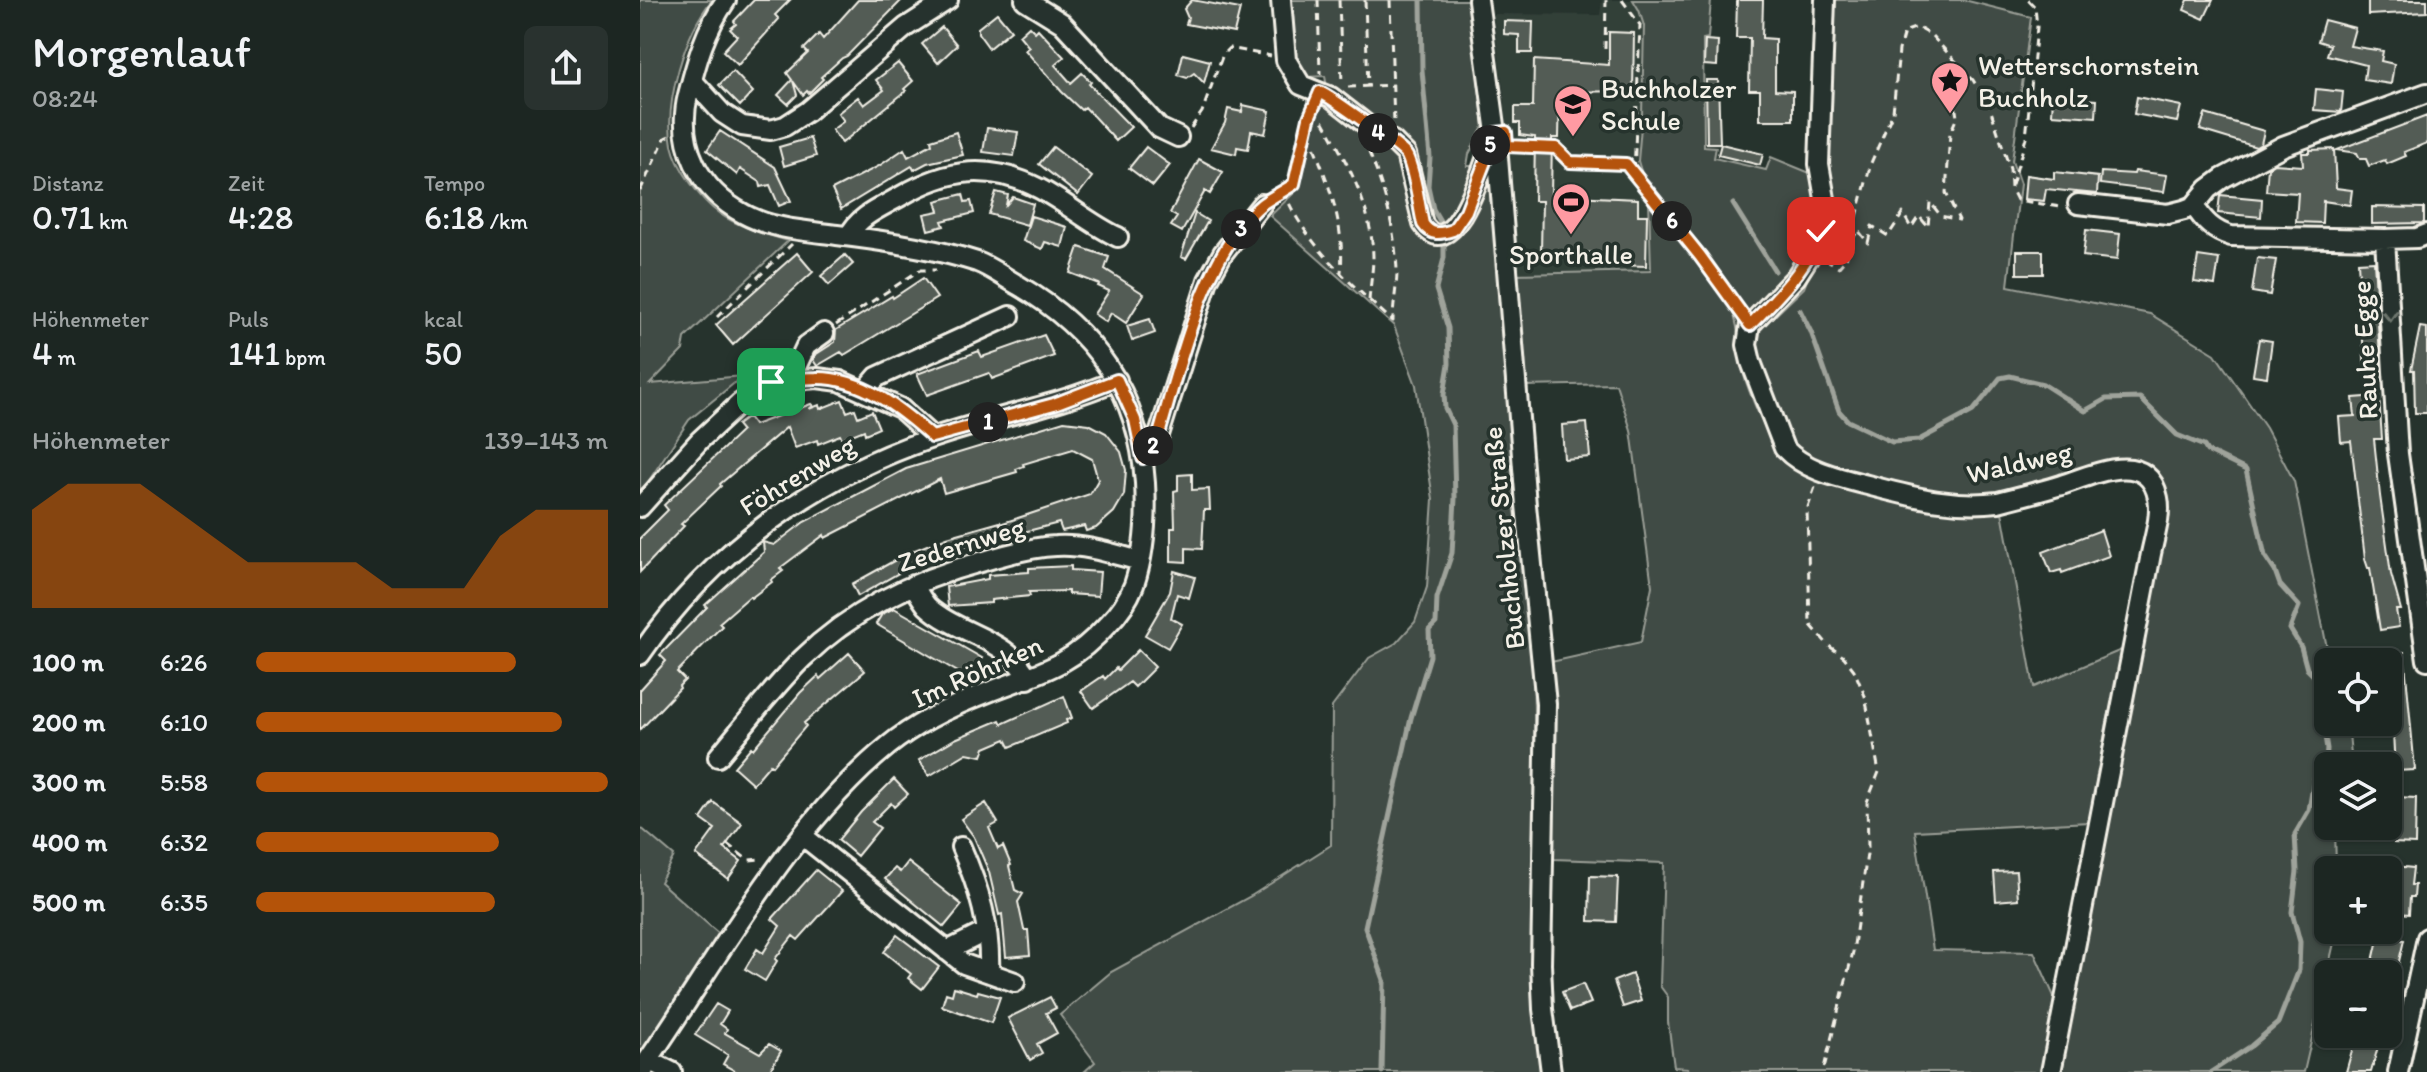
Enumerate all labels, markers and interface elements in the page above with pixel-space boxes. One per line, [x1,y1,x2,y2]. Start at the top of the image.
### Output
text: Morgenlauf [32,25,251,78]
button: share [524,26,608,110]
place label: Wetterschornstein Buchholz [1978,48,2199,114]
place icon: Wetterschornstein Buchholz [1929,60,1971,115]
place label: Buchholzer Schule [1601,71,1736,137]
text: 08:24 [32,82,98,114]
school or university icon: Buchholzer Schule [1552,83,1594,138]
pin: 4 [1358,113,1398,153]
text: 4 [1371,119,1385,146]
pin: 5 [1470,125,1510,165]
text: 5 [1484,131,1496,158]
text: Distanz [32,170,104,197]
text: Zeit [228,170,265,197]
text: Tempo [424,170,485,197]
sports icon: Sporthalle [1550,181,1592,236]
text: 0.71 [32,197,94,238]
text: 4:28 [228,197,293,238]
text: 6:18 [424,197,485,238]
pin [1787,197,1855,265]
pin: 6 [1652,201,1692,241]
text: 6 [1666,207,1678,234]
text: km [94,208,128,235]
text: /km [485,208,528,235]
pin: 3 [1221,209,1261,249]
icon: check [1799,209,1843,253]
text: 3 [1235,215,1247,242]
place label: Sporthalle [1509,237,1633,271]
street label: Rauhe Egge [2343,280,2385,420]
text: Höhenmeter [32,306,149,333]
text: Puls [228,306,269,333]
text: kcal [424,306,463,333]
one-way arrow [2382,310,2399,323]
text: 4 [32,333,52,374]
text: 141 [228,333,280,374]
text: 50 [424,333,463,374]
text: m [52,344,76,371]
text: bpm [280,344,326,371]
pin [737,348,805,416]
icon: arrive [749,360,793,404]
pin: 1 [968,402,1008,442]
text: 1 [983,408,993,435]
text: Höhenmeter [32,424,170,456]
text: 139–143 m [484,424,608,456]
street label: Buchholzer Straße [1474,425,1532,651]
pin: 2 [1133,426,1173,466]
street label: Föhrenweg [733,427,862,523]
text: 2 [1147,432,1159,459]
street label: Waldweg [1963,433,2076,491]
street label: Zedernweg [893,508,1029,579]
street label: Im Röhrken [906,627,1048,715]
text: 100 m [32,646,104,678]
text: 6:26 [160,646,208,678]
map controls [2314,648,2402,1048]
button: locate [2314,648,2402,736]
text: 200 m [32,706,105,738]
text: 6:10 [160,706,208,738]
button: layers [2314,752,2402,840]
text: 300 m [32,766,106,798]
text: 5:58 [160,766,208,798]
text: 400 m [32,826,107,858]
text: 6:32 [160,826,208,858]
button: + [2314,856,2402,944]
text: 500 m [32,886,105,918]
text: 6:35 [160,886,208,918]
button: − [2314,960,2402,1048]

